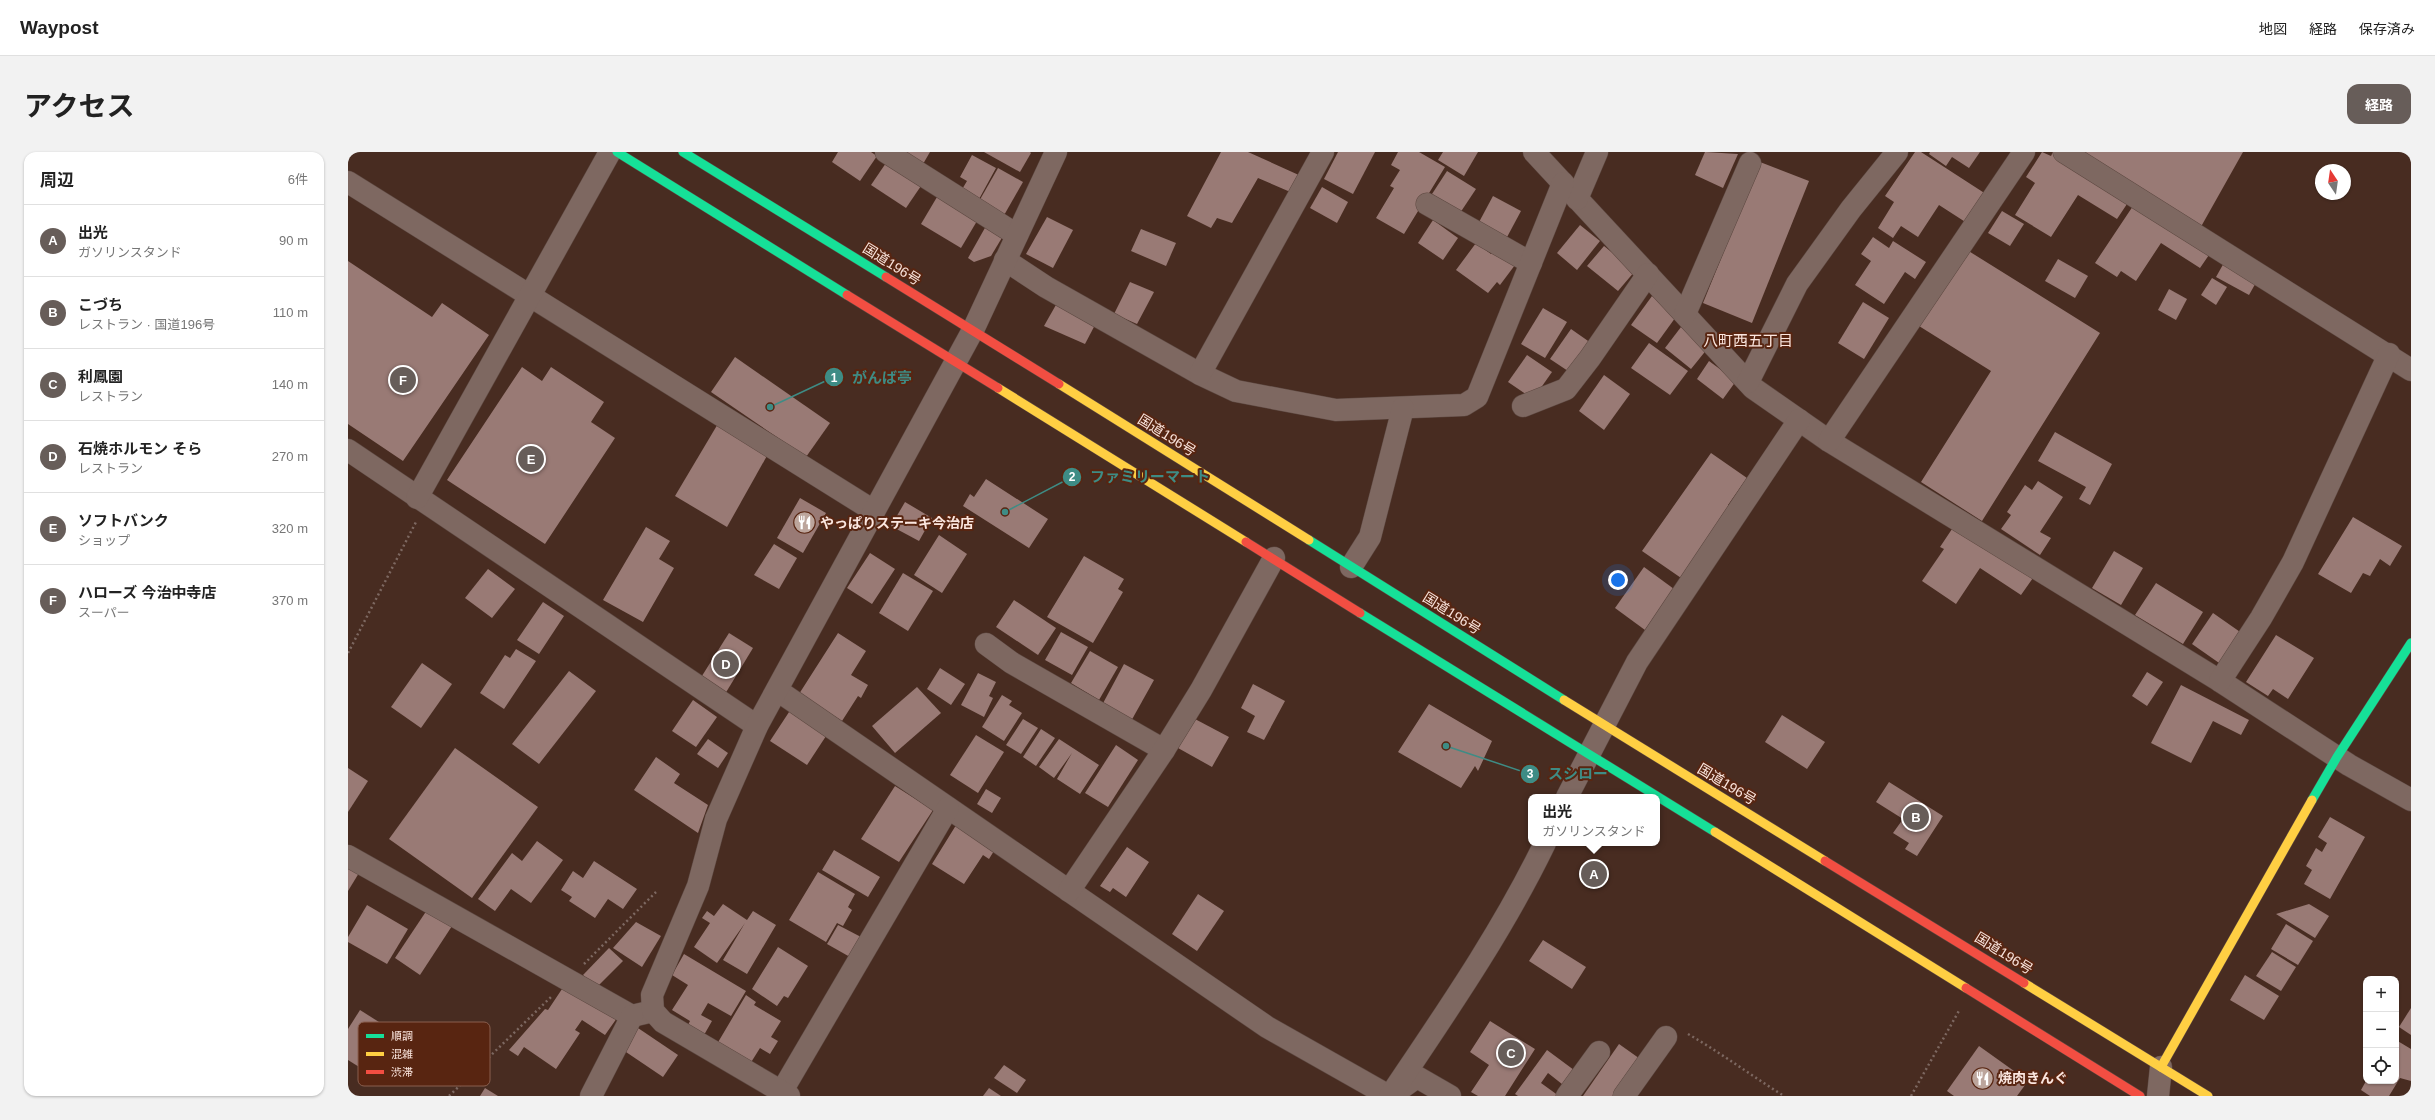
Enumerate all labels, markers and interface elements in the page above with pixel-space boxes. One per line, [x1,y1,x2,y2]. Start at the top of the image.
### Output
text: Waypost [20,17,98,38]
text: 地図 [2259,21,2287,37]
text: 経路 [2309,21,2337,37]
text: 保存済み [2359,21,2415,37]
button: 経路 [2347,84,2411,124]
text: アクセス [24,91,135,122]
north arrow [2315,164,2351,200]
text: 周辺 [40,171,74,190]
text: 6件 [288,172,308,187]
text: 出光 [78,224,108,241]
text: A [48,233,58,248]
text: 90 m [279,233,308,248]
street label: 国道196号 [860,240,924,288]
text: ガソリンスタンド [78,245,182,260]
text: こづち [78,296,123,313]
text: B [48,305,58,320]
text: 110 m [273,305,308,320]
text: レストラン · 国道196号 [78,317,215,332]
district label: 八町西五丁目 [1703,332,1793,349]
callout: がんば亭 [824,364,920,391]
pin: F [390,365,416,395]
text: 利鳳園 [78,368,123,385]
text: がんば亭 [852,369,912,386]
text: 1 [831,371,838,385]
text: C [48,377,58,392]
text: 140 m [272,377,308,392]
text: レストラン [78,389,143,404]
street label: 国道196号 [1135,411,1199,459]
text: 石焼ホルモン そら [78,440,202,457]
pin: E [518,444,544,474]
text: D [48,449,58,464]
text: 270 m [272,449,308,464]
text: レストラン [78,461,143,476]
callout: ファミリーマート [1062,464,1218,491]
text: ファミリーマート [1090,468,1210,485]
text: 2 [1069,470,1076,484]
restaurant icon: やっぱりステーキ今治店 [791,510,817,536]
text: ソフトバンク [78,512,169,529]
place label: やっぱりステーキ今治店 [820,515,974,531]
text: E [49,521,57,536]
text: 320 m [272,521,308,536]
text: ショップ [78,533,130,548]
your location [1608,570,1628,590]
text: ハローズ 今治中寺店 [78,584,216,601]
street label: 国道196号 [1420,589,1484,637]
text: F [49,593,57,608]
text: 370 m [272,593,308,608]
text: スーパー [78,605,130,620]
pin: D [713,649,739,679]
street label: 国道196号 [1695,760,1759,808]
callout: スシロー [1520,761,1616,788]
text: スシロー [1548,765,1608,782]
text: 3 [1527,767,1534,781]
popup [1528,794,1660,846]
pin: B [1903,802,1929,832]
text: 出光 [1542,803,1572,820]
text: ガソリンスタンド [1542,824,1646,839]
pin: A [1581,859,1607,889]
street label: 国道196号 [1972,929,2036,977]
map controls [2363,976,2399,1084]
button: + [2363,976,2399,1012]
button: − [2363,1012,2399,1048]
legend [358,1022,490,1086]
text: 順調 [391,1030,413,1042]
pin: C [1498,1038,1524,1068]
text: 混雑 [391,1048,413,1060]
button: locate [2363,1048,2399,1084]
restaurant icon: 焼肉きんぐ [1969,1065,1995,1091]
text: 渋滞 [391,1066,413,1078]
place label: 焼肉きんぐ [1998,1070,2068,1086]

